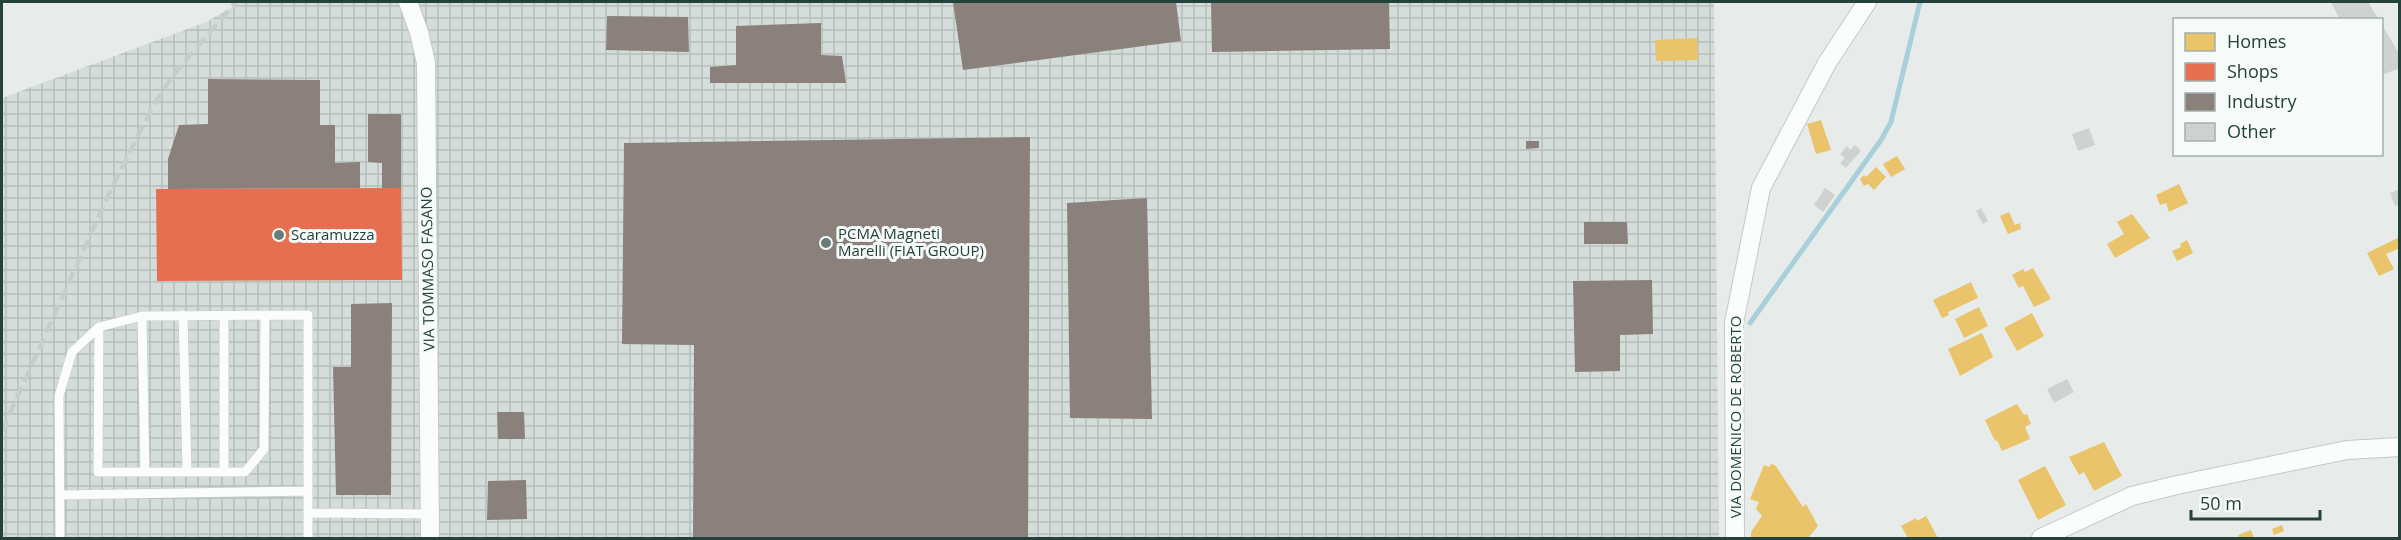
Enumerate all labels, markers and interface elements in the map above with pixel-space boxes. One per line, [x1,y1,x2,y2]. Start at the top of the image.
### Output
legend [2173,18,2383,156]
text: Homes [2227,29,2286,53]
text: Shops [2227,59,2278,83]
text: Industry [2227,89,2297,113]
text: Other [2227,119,2277,143]
street label: VIA TOMMASO FASANO [416,187,438,351]
place label: PCMA Magneti Marelli (FIAT GROUP) [838,223,984,260]
place label: Scaramuzza [291,224,375,244]
marker: Scaramuzza [272,228,286,242]
marker: PCMA Magneti Marelli (FIAT GROUP) [819,236,833,250]
street label: VIA DOMENICO DE ROBERTO [1725,316,1745,518]
scale bar [2191,483,2320,521]
text: 50 m [2200,491,2242,515]

